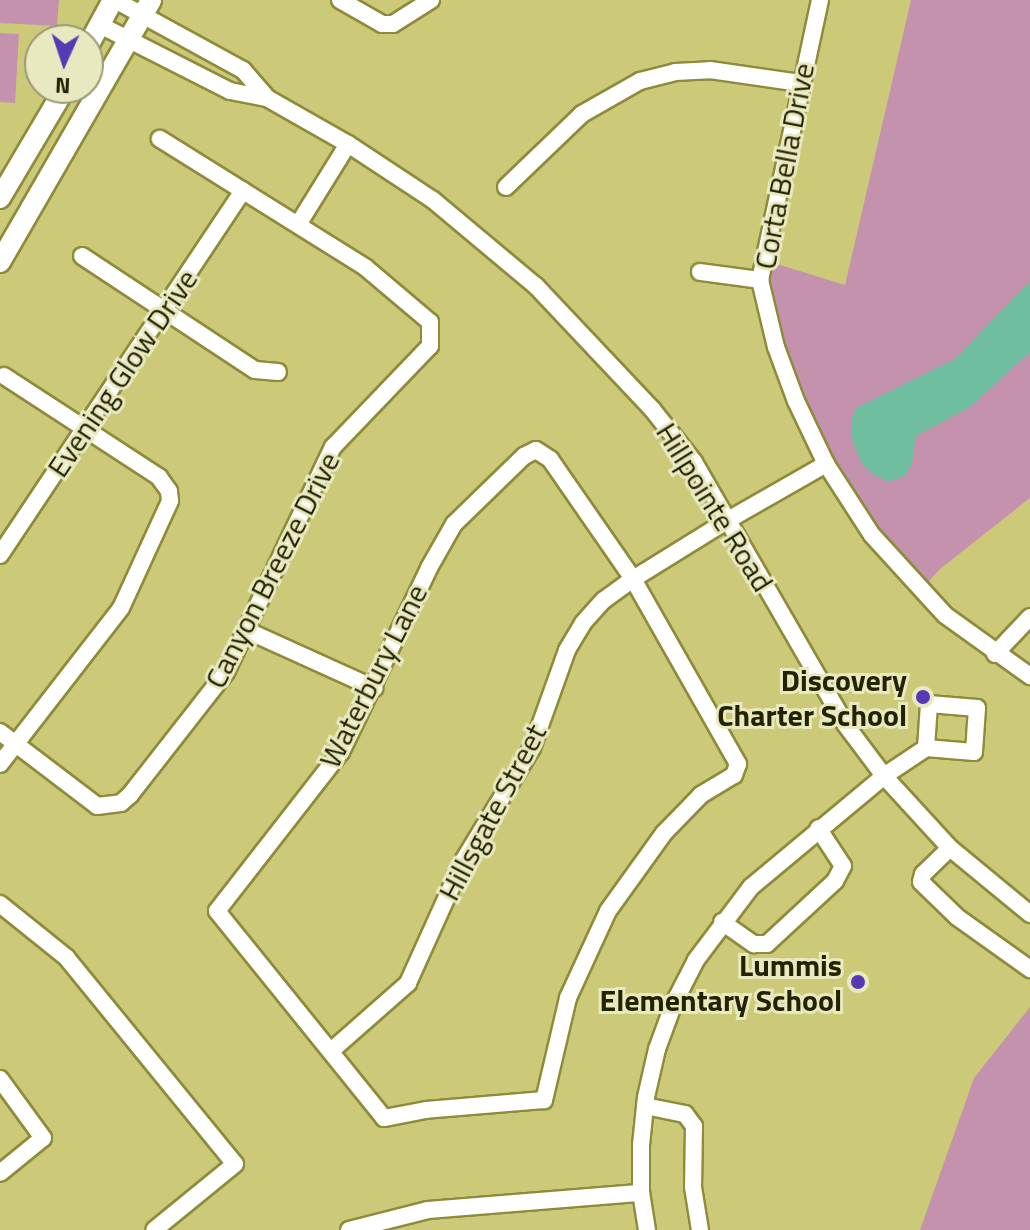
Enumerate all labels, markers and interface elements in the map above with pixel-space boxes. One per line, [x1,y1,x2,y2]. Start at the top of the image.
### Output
north arrow [24,24,104,104]
street label: Corta Bella Drive [746,60,822,272]
text: N [54,69,71,103]
street label: Evening Glow Drive [39,262,205,484]
street label: Hillpointe Road [649,416,781,598]
street label: Canyon Breeze Drive [197,446,347,694]
street label: Waterbury Lane [311,578,435,774]
place label: Discovery Charter School [717,662,907,732]
marker: Discovery Charter School [914,688,932,706]
street label: Hillsgate Street [430,718,554,906]
place label: Lummis Elementary School [600,947,842,1018]
marker: Lummis Elementary School [849,973,867,991]

